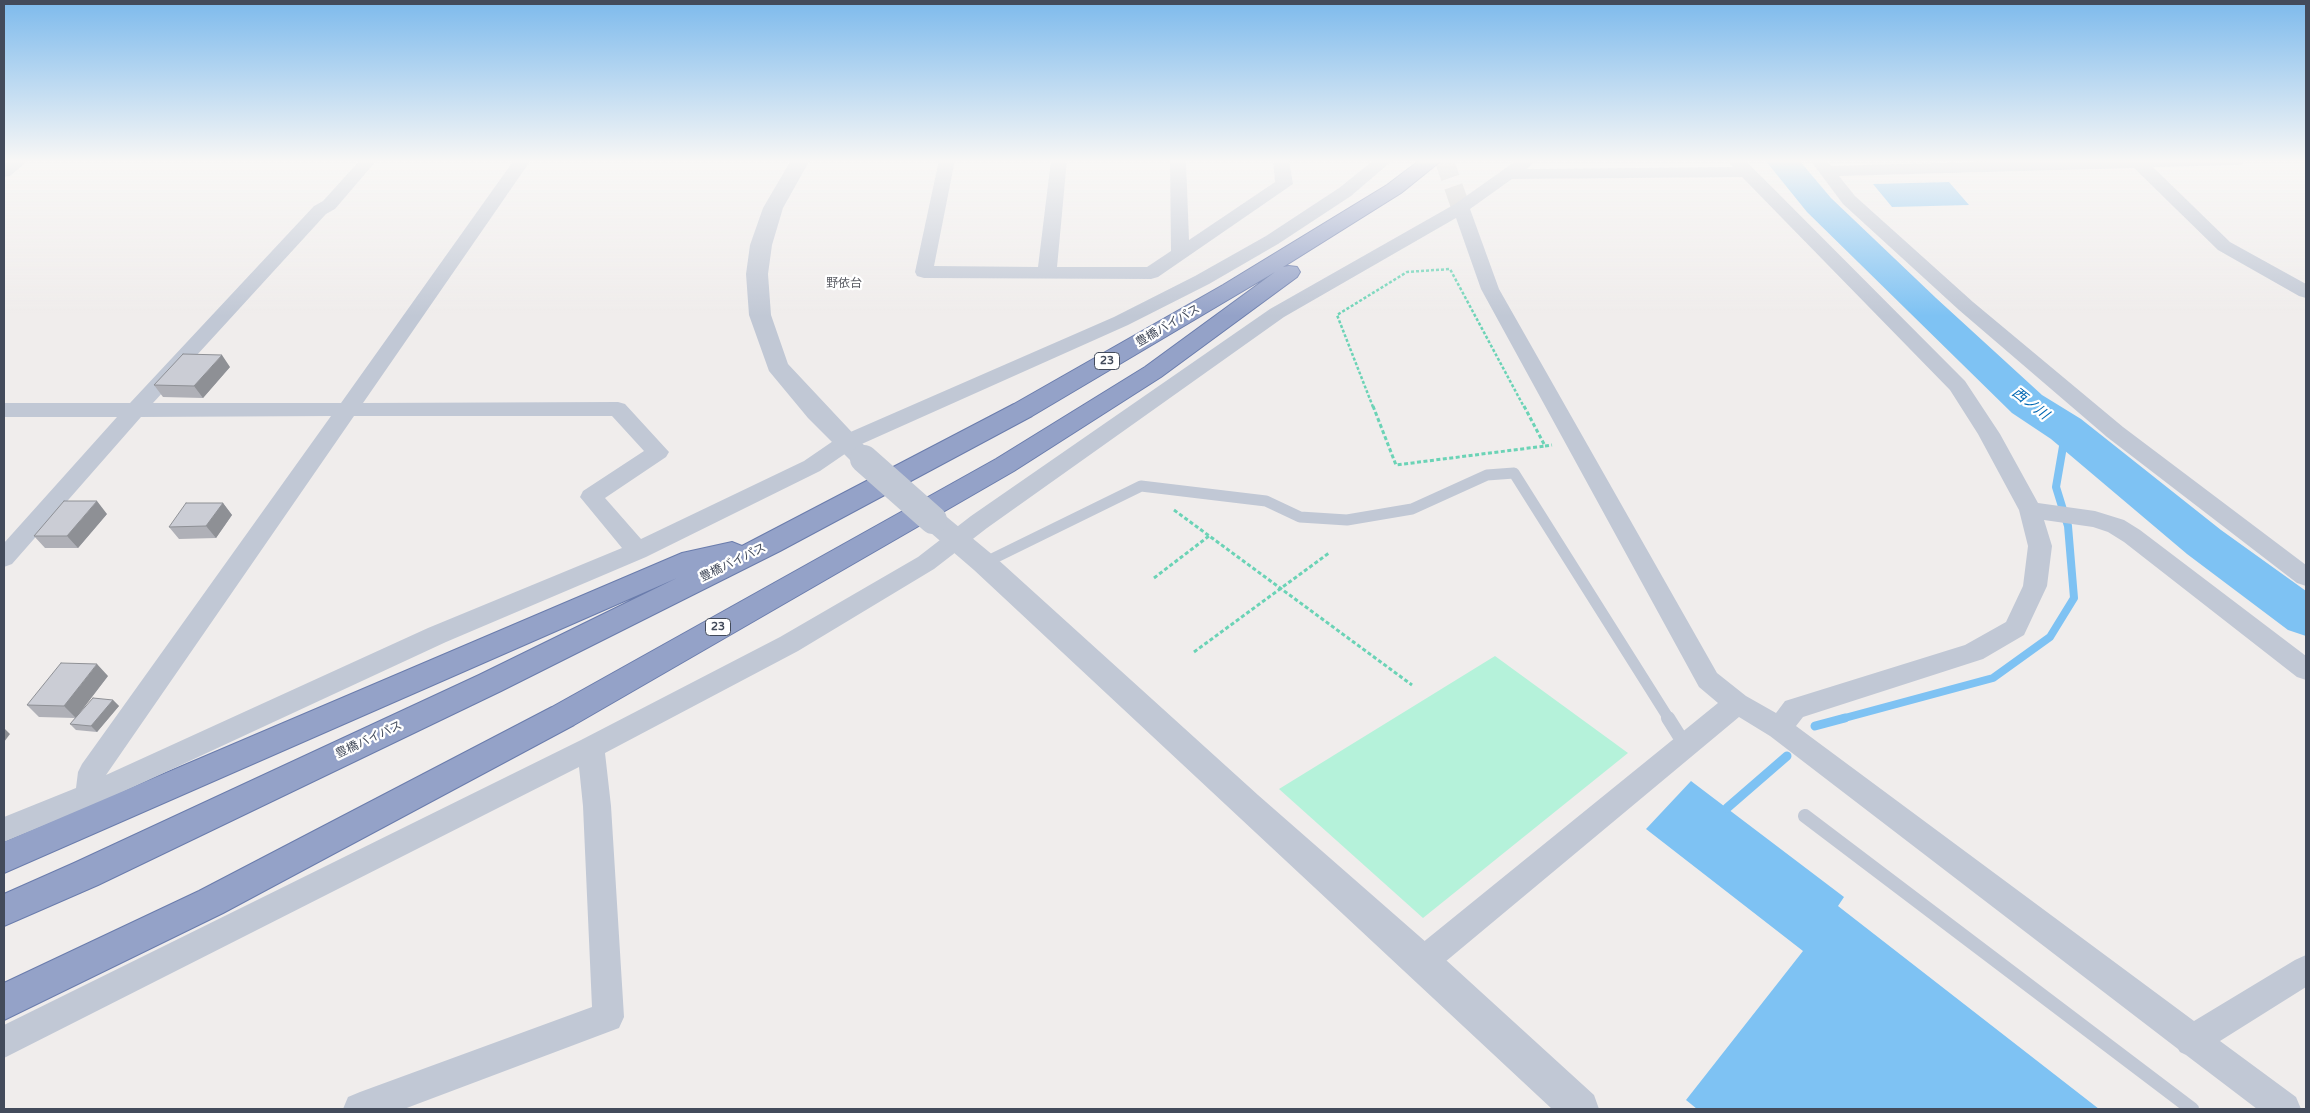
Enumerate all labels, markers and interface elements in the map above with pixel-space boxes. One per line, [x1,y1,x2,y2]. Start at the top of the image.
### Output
district label: 野依台 [826,277,862,291]
street label: 豊橋バイパス [1133,302,1203,350]
road number: 23 [1094,352,1120,370]
water label: 西ノ川 [2008,384,2052,424]
street label: 豊橋バイパス [697,541,769,585]
road number: 23 [706,618,730,636]
street label: 豊橋バイパス [333,718,405,762]

